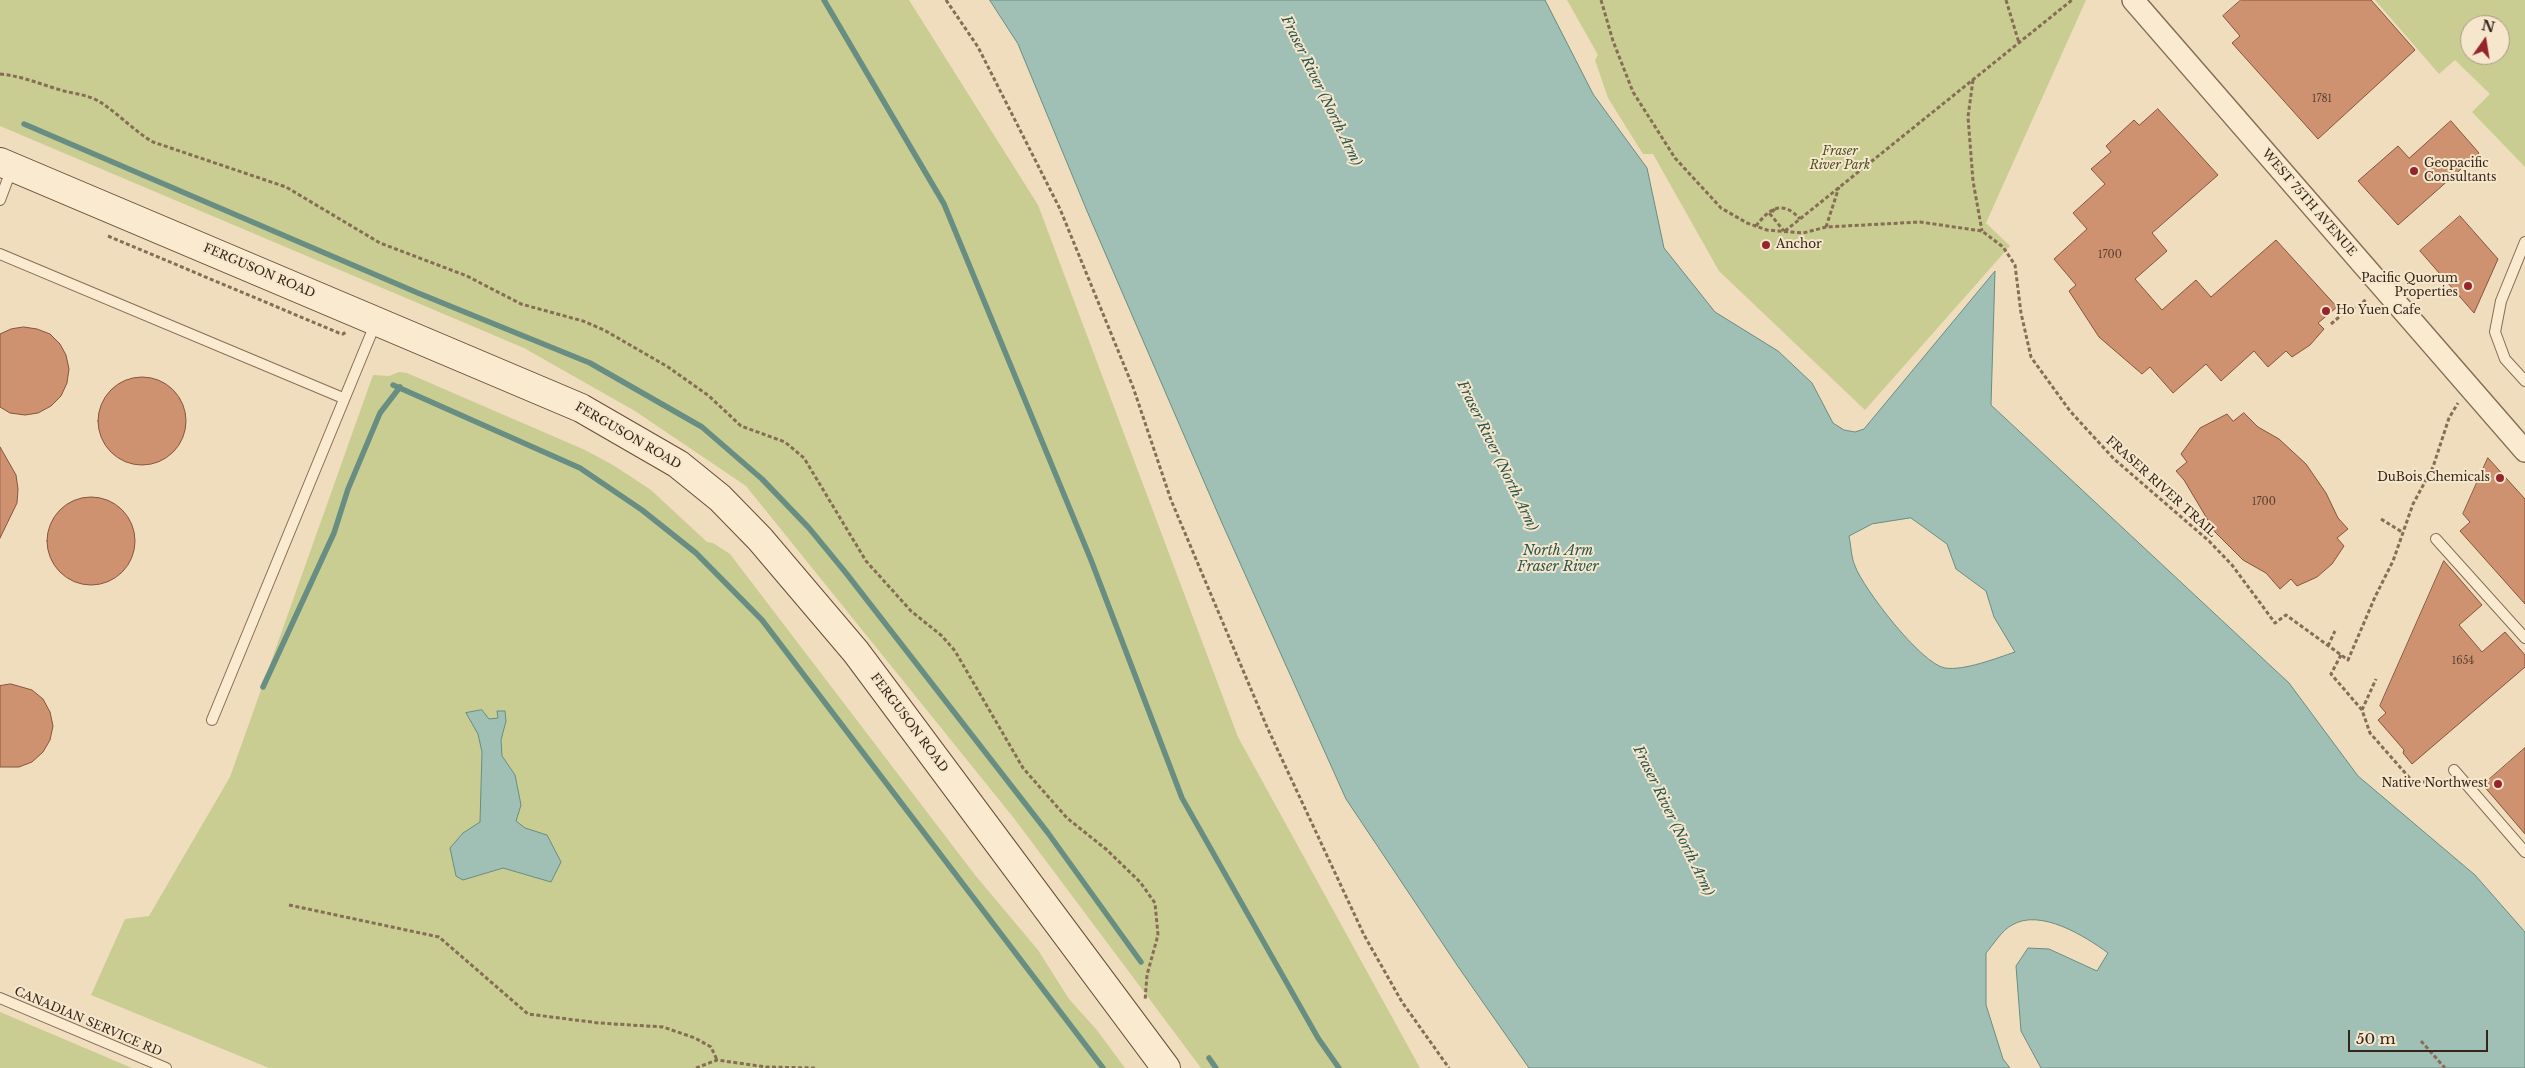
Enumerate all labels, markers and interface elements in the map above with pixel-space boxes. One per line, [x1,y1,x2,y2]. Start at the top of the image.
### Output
water label: Fraser River (North Arm) [1277,13,1365,169]
north arrow [2460,15,2510,65]
text: N [2480,16,2497,37]
house number: 1781 [2312,93,2332,105]
park label: Fraser River Park [1810,145,1870,173]
street label: WEST 75TH AVENUE [2259,147,2359,259]
place label: Geopacific Consultants [2424,157,2497,185]
marker: Geopacific Consultants [2408,165,2420,177]
place label: Anchor [1776,238,1822,252]
marker: Anchor [1760,239,1772,251]
street label: FERGUSON ROAD [201,241,317,301]
house number: 1700 [2098,249,2122,261]
place label: Pacific Quorum Properties [2361,272,2458,300]
marker: Pacific Quorum Properties [2462,280,2474,292]
place label: Ho Yuen Cafe [2336,304,2421,318]
marker: Ho Yuen Cafe [2320,305,2332,317]
water label: Fraser River (North Arm) [1453,378,1541,534]
street label: FERGUSON ROAD [572,400,684,472]
street label: FRASER RIVER TRAIL [2103,434,2219,540]
place label: DuBois Chemicals [2377,471,2490,485]
marker: DuBois Chemicals [2494,472,2506,484]
house number: 1700 [2252,496,2276,508]
water label: North Arm Fraser River [1517,543,1599,576]
house number: 1654 [2452,655,2474,667]
street label: FERGUSON ROAD [867,671,951,775]
water label: Fraser River (North Arm) [1629,743,1717,899]
place label: Native Northwest [2382,777,2488,791]
marker: Native Northwest [2492,778,2504,790]
street label: CANADIAN SERVICE RD [12,984,164,1060]
scale bar [2350,1020,2490,1052]
text: 50 m [2356,1029,2396,1048]

